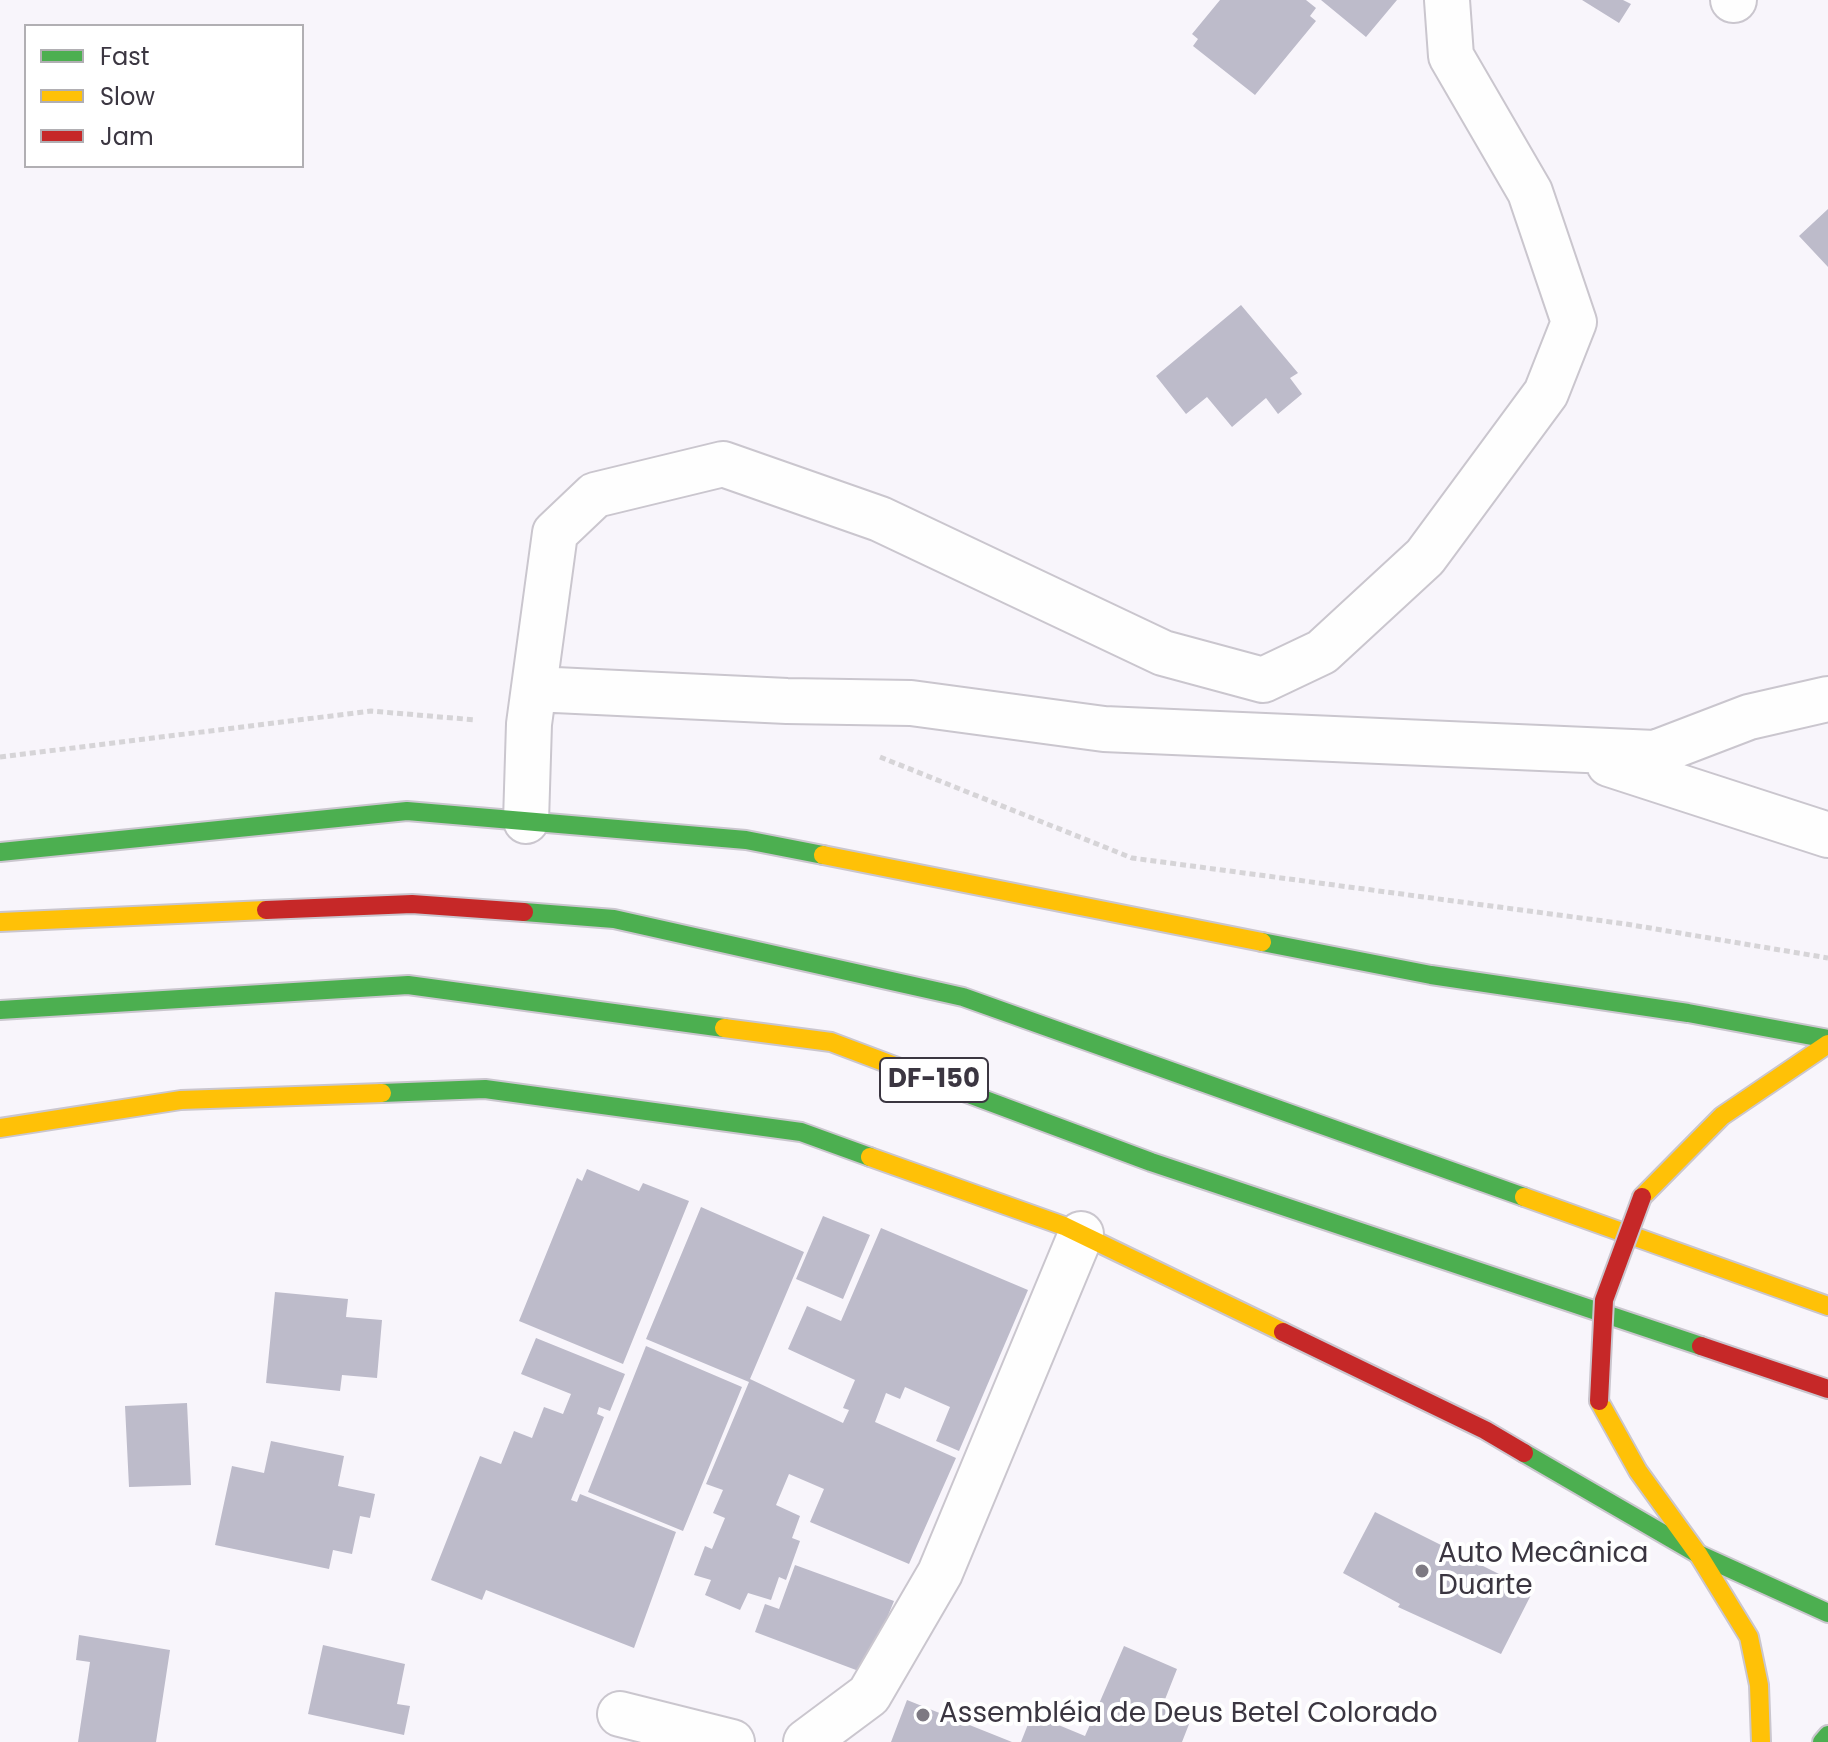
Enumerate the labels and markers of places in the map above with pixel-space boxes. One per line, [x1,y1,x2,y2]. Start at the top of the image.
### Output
place label: Auto Mecânica Duarte [1438,1538,1649,1604]
marker: Auto Mecânica Duarte [1413,1562,1431,1580]
place label: Assembléia de Deus Betel Colorado [939,1698,1438,1732]
marker: Assembléia de Deus Betel Colorado [914,1706,932,1724]

